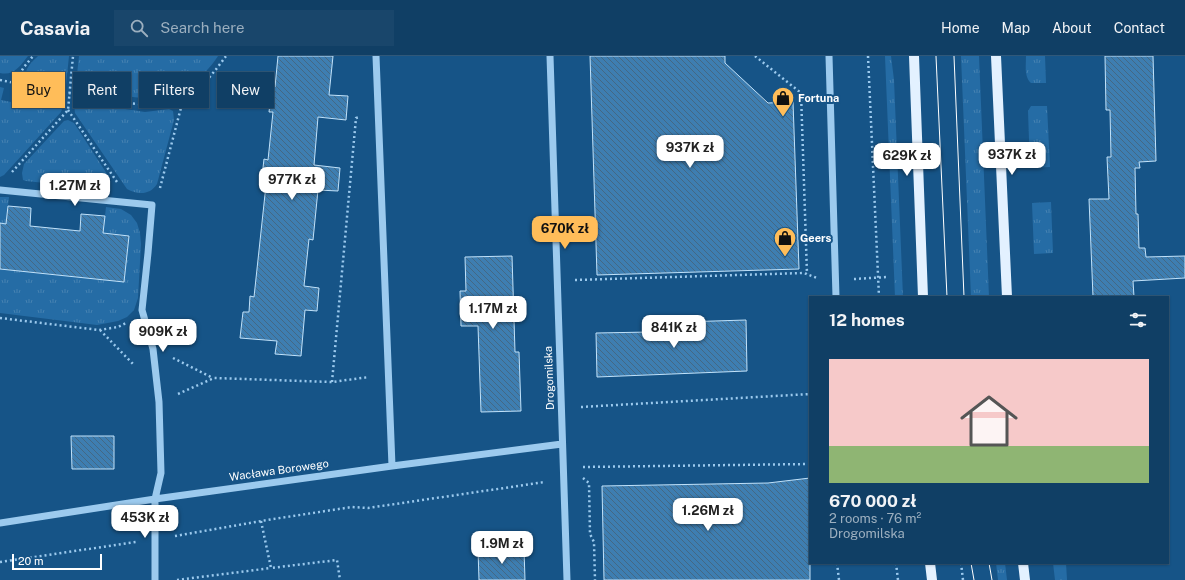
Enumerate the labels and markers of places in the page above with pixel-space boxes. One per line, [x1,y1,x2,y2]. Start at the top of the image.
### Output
shop icon: Fortuna [770,85,796,118]
place label: Fortuna [798,92,839,104]
pin: 937K zł [653,135,727,169]
pin: 937K zł [975,142,1049,176]
pin: 629K zł [870,143,944,177]
pin: 977K zł [255,167,329,201]
pin: 1.27M zł [34,173,116,207]
pin: 670K zł [528,216,602,250]
shop icon: Geers [772,225,798,258]
place label: Geers [800,232,832,244]
pin: 1.17M zł [452,296,534,330]
pin: 841K zł [637,315,711,349]
pin: 909K zł [126,319,200,353]
pin: 1.26M zł [667,498,749,532]
pin: 453K zł [108,505,182,539]
pin: 1.9M zł [465,531,539,565]

